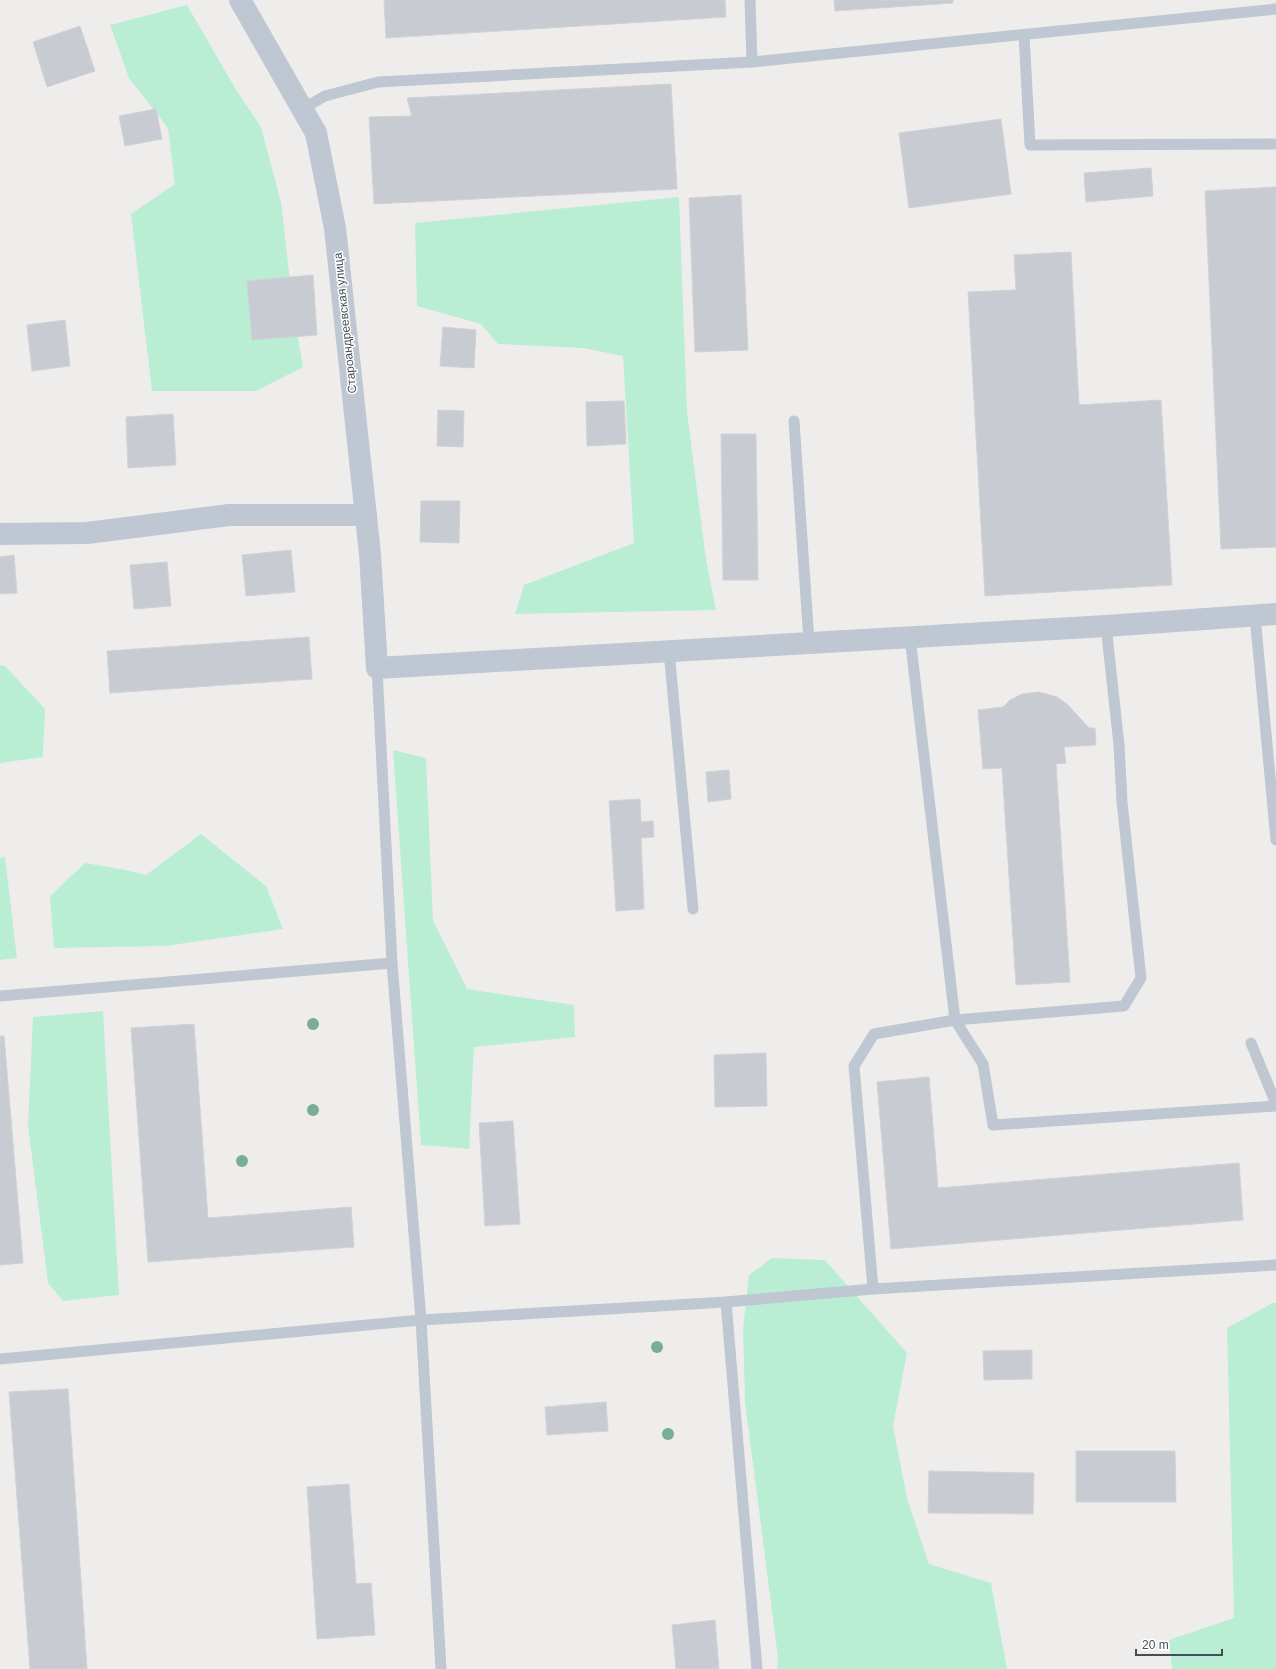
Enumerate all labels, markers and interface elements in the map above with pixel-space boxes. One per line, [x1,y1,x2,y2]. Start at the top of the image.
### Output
street label: Староандреевская улица [331,252,359,394]
scale bar [1136,1631,1222,1657]
text: 20 m [1142,1638,1169,1652]

